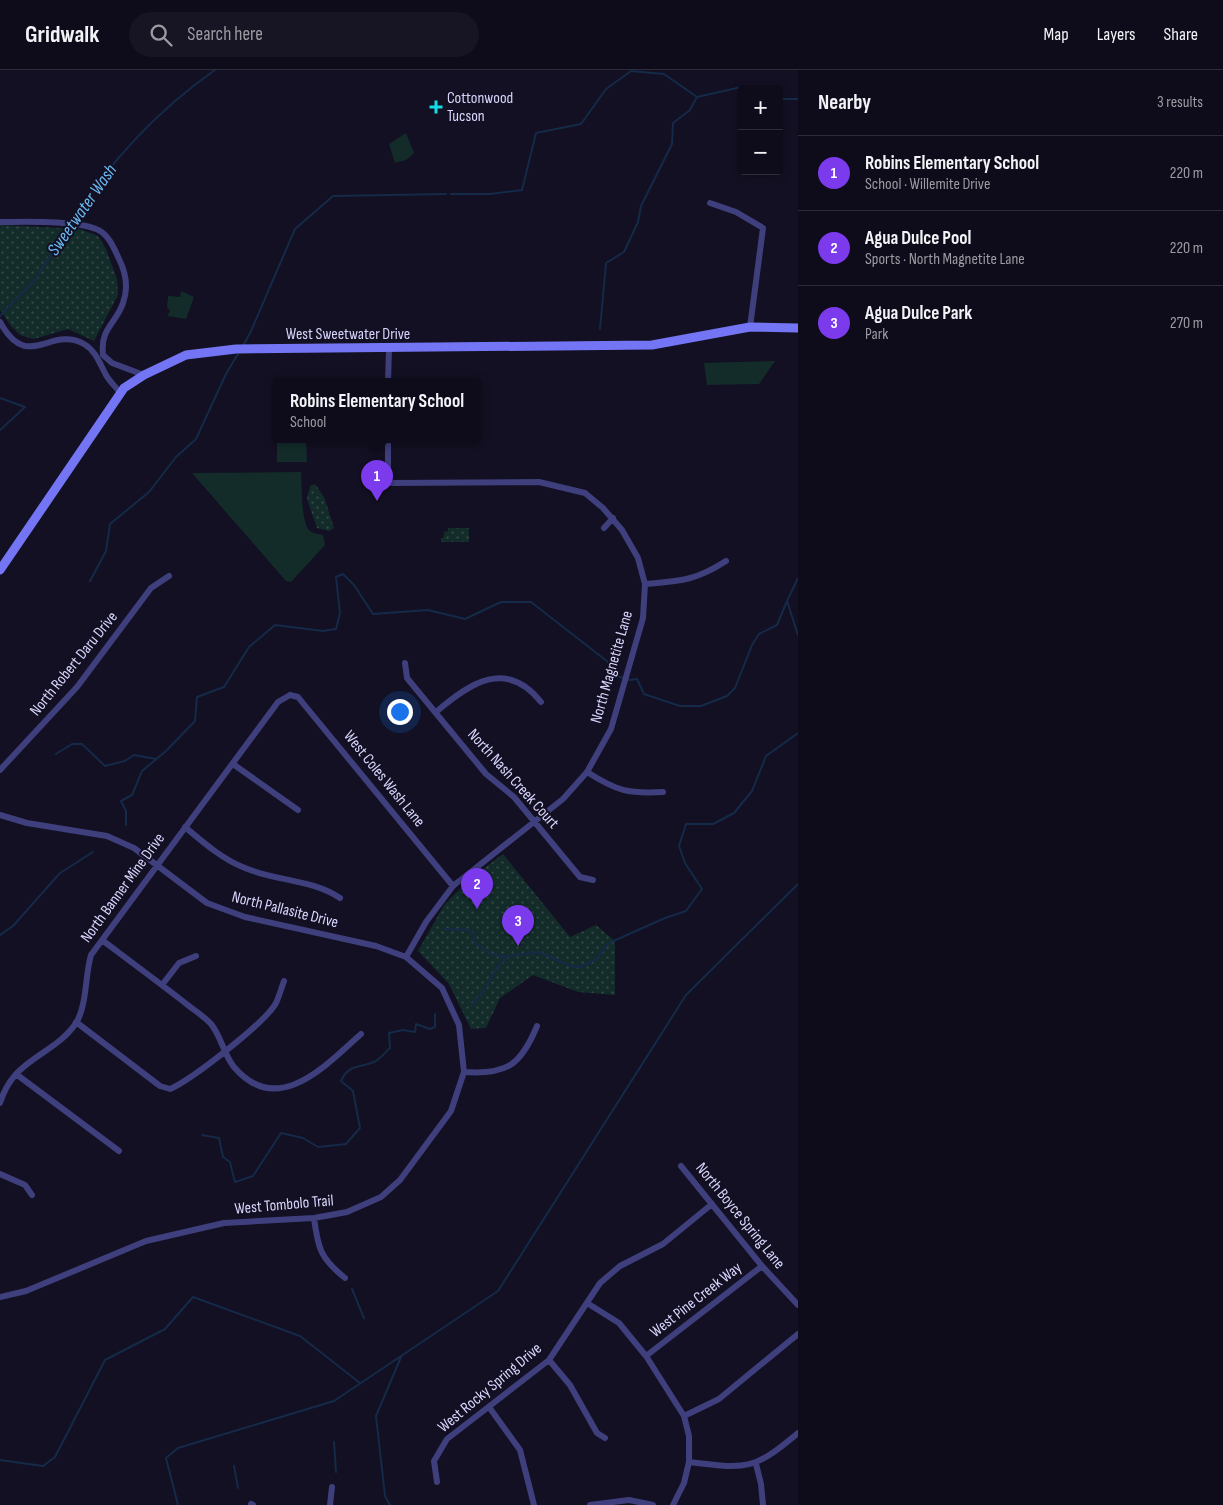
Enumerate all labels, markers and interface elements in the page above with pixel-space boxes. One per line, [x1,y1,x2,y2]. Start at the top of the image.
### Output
search box [129,12,479,57]
text: Gridwalk [25,20,99,49]
icon: search [147,21,175,49]
text: Search here [187,23,263,46]
text: Map [1044,24,1069,45]
text: Layers [1097,24,1136,45]
text: Share [1164,24,1198,45]
map controls [738,85,783,175]
button: + [738,85,783,130]
place label: Cottonwood Tucson [447,89,513,126]
text: Nearby [818,90,871,115]
text: 3 results [1157,93,1203,112]
marker: Cottonwood Tucson [429,100,443,114]
button: − [738,130,783,175]
text: Robins Elementary School [865,152,1039,175]
water label: Sweetwater Wash [43,160,121,260]
text: 1 [831,164,837,183]
text: 220 m [1170,164,1203,183]
text: School · Willemite Drive [865,175,990,194]
text: Agua Dulce Pool [865,227,971,250]
text: 2 [830,239,838,258]
text: 220 m [1170,239,1203,258]
text: Sports · North Magnetite Lane [865,250,1025,269]
text: Agua Dulce Park [865,302,972,325]
text: 3 [830,314,838,333]
text: 270 m [1170,314,1203,333]
street label: West Sweetwater Drive [286,325,410,344]
text: Park [865,325,888,344]
popup [273,378,481,443]
text: Robins Elementary School [290,390,464,413]
text: School [290,413,326,432]
pin: 1 [361,460,393,501]
street label: North Robert Daru Drive [26,608,122,720]
street label: North Magnetite Lane [587,609,637,725]
your location [387,699,413,725]
street label: North Nash Creek Court [463,725,563,833]
street label: West Coles Wash Lane [339,727,429,831]
street label: North Banner Mine Drive [77,830,169,946]
pin: 2 [461,868,493,909]
street label: North Pallasite Drive [230,888,340,932]
pin: 3 [502,905,534,946]
street label: North Boyce Spring Lane [691,1159,789,1273]
street label: West Tombolo Trail [234,1191,334,1219]
street label: West Pine Creek Way [646,1258,746,1342]
street label: West Rocky Spring Drive [434,1339,546,1437]

